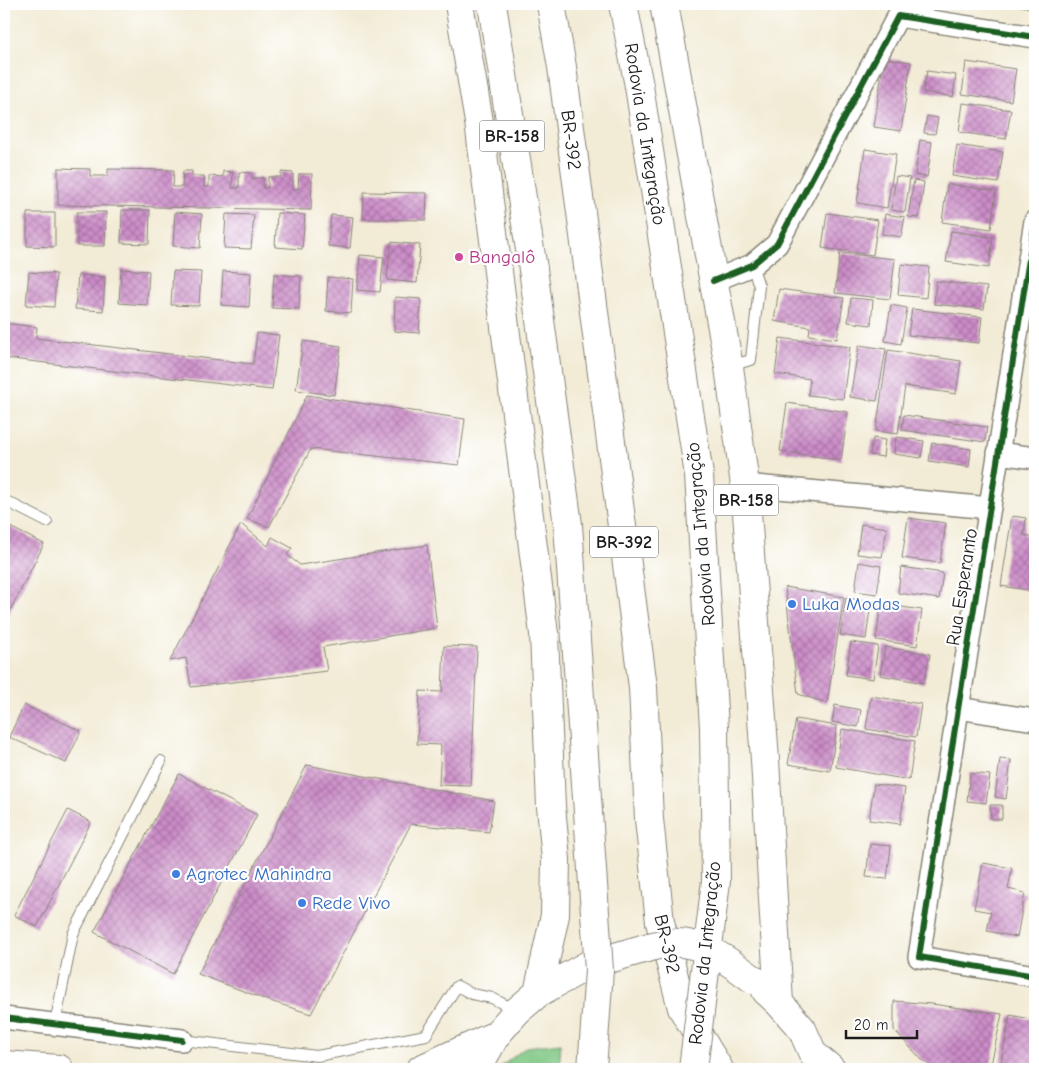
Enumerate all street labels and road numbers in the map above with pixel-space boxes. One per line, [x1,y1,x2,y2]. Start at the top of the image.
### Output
street label: Rodovia da Integração [620,41,670,227]
street label: BR-392 [556,109,586,171]
road number: BR-158 [480,120,544,152]
street label: Rodovia da Integração [682,441,720,627]
road number: BR-158 [714,484,778,516]
road number: BR-392 [590,526,658,558]
street label: Rua Esperanto [942,527,982,647]
street label: Rodovia da Integração [684,860,726,1046]
street label: BR-392 [649,912,685,976]

